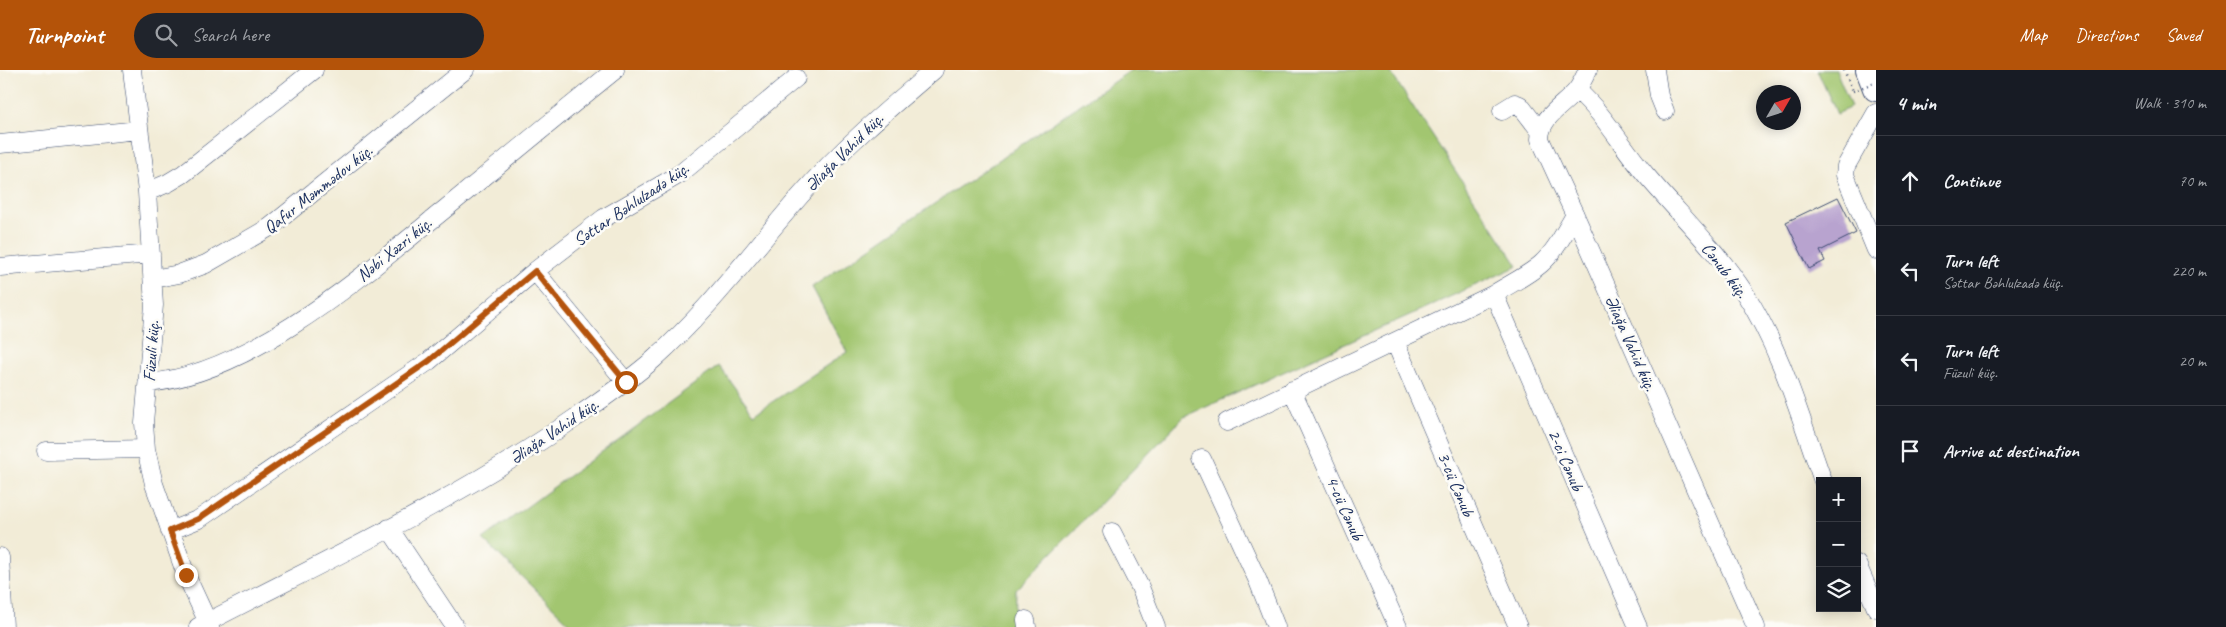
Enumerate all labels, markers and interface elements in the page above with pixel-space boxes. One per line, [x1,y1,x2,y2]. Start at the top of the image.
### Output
search box [134,13,484,58]
text: Turnpoint [25,20,104,50]
icon: search [152,21,180,49]
text: Search here [192,23,269,47]
text: Map [2020,24,2047,46]
text: Directions [2075,24,2138,46]
text: Saved [2166,24,2201,46]
north arrow [1756,85,1801,130]
text: 4 min [1896,90,1936,116]
text: Walk · 310 m [2134,93,2206,113]
street label: Əliağa Vahid küç. [800,108,888,196]
street label: Qafur Məmmədov küç. [259,139,377,238]
street label: Səttar Bəhlulzadə küç. [569,157,693,251]
icon: ahead [1896,167,1924,195]
text: Continue [1943,169,2000,193]
text: 70 m [2179,171,2206,191]
street label: Nəbi Xəzri küç. [352,212,436,286]
street label: Cənub küç. [1697,238,1753,303]
text: Turn left [1943,249,1998,273]
icon: left [1896,257,1924,285]
text: 220 m [2172,261,2206,281]
text: Səttar Bəhlulzadə küç. [1943,273,2063,293]
street label: Əliağa Vahid küç. [1600,292,1662,395]
street label: Füzuli küç. [138,319,164,382]
text: Turn left [1943,339,1998,363]
icon: left [1896,347,1924,375]
text: 20 m [2179,351,2206,371]
text: Füzuli küç. [1943,363,1997,383]
route start [615,371,638,394]
street label: Əliağa Vahid küç. [505,393,603,469]
street label: 2-ci Cənub [1543,426,1589,495]
icon: arrive [1896,437,1924,465]
text: Arrive at destination [1943,439,2079,463]
street label: 3-cü Cənub [1433,448,1480,521]
street label: 4-cü Cənub [1321,472,1369,545]
map controls [1816,477,1861,612]
button: + [1816,477,1861,522]
button: − [1816,522,1861,567]
route end [175,564,198,587]
button: layers [1816,567,1861,612]

